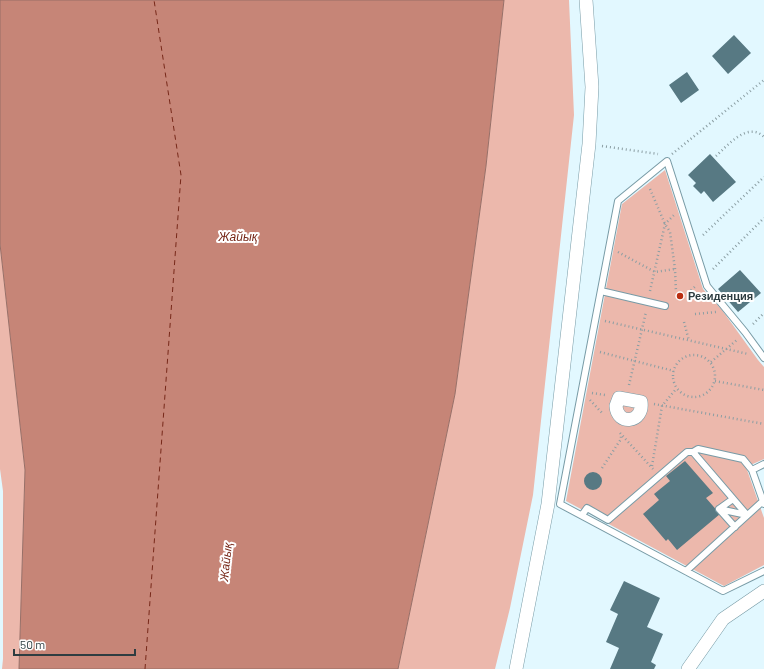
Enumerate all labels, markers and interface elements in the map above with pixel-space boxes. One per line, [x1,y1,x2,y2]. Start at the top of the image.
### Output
water label: Жайық [218,229,259,244]
place label: Резиденция [688,289,753,302]
marker: Резиденция [675,291,685,301]
water label: Жайық [216,541,235,583]
scale bar [14,631,135,657]
text: 50 m [20,637,45,651]

